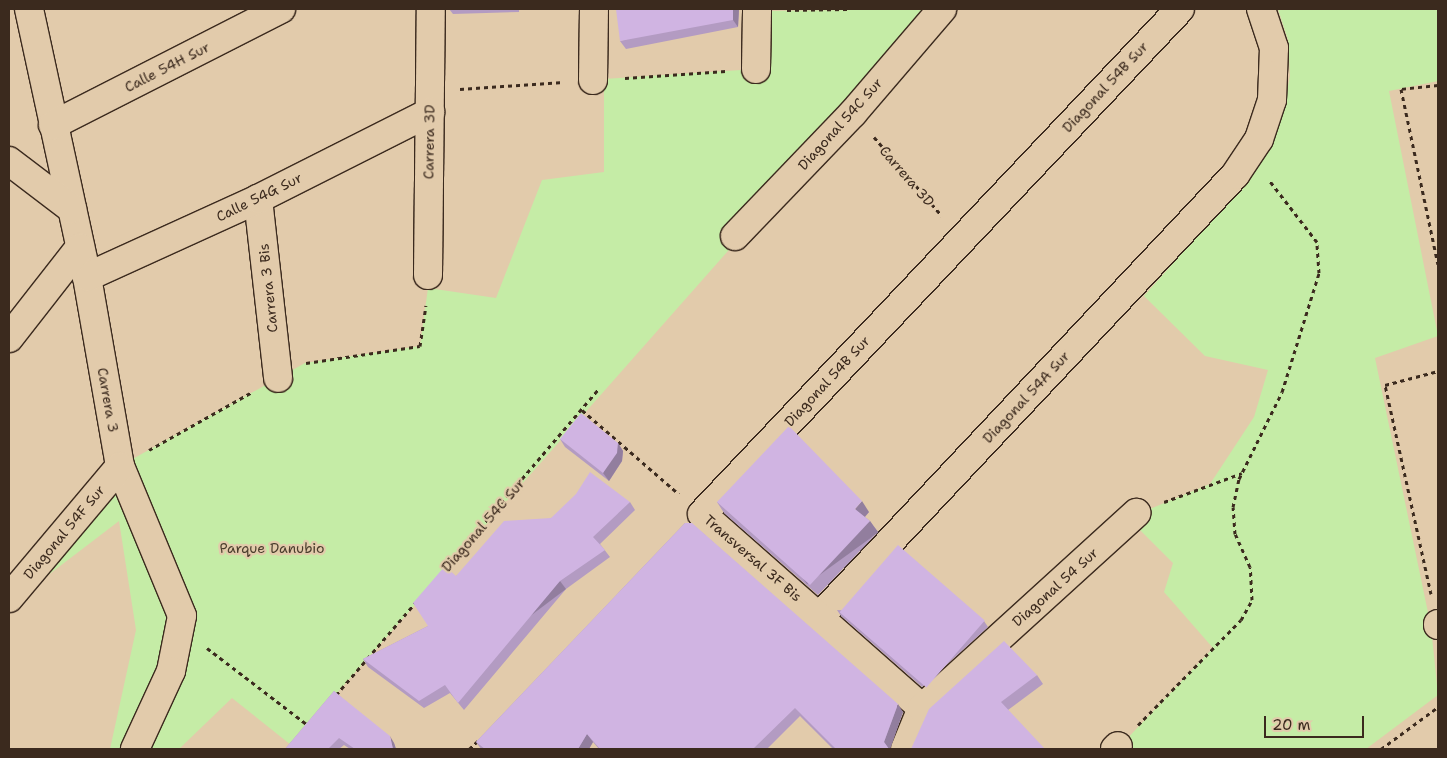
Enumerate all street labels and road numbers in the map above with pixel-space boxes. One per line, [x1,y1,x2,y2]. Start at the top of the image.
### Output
street label: Calle 54H Sur [122,38,212,96]
street label: Diagonal 54B Sur [1059,38,1151,136]
street label: Diagonal 54C Sur [794,74,886,174]
street label: Carrera 3D [420,105,438,179]
street label: Carrera 3D [876,142,938,210]
street label: Calle 54G Sur [213,169,305,225]
street label: Carrera 3 Bis [255,243,281,333]
street label: Diagonal 54B Sur [781,332,873,430]
street label: Diagonal 54A Sur [979,347,1073,447]
street label: Carrera 3 [94,366,122,434]
street label: Diagonal 54C Sur [438,475,528,575]
street label: Diagonal 54F Sur [20,482,108,582]
street label: Transversal 3F Bis [701,511,805,605]
street label: Diagonal 54 Sur [1009,544,1101,630]

